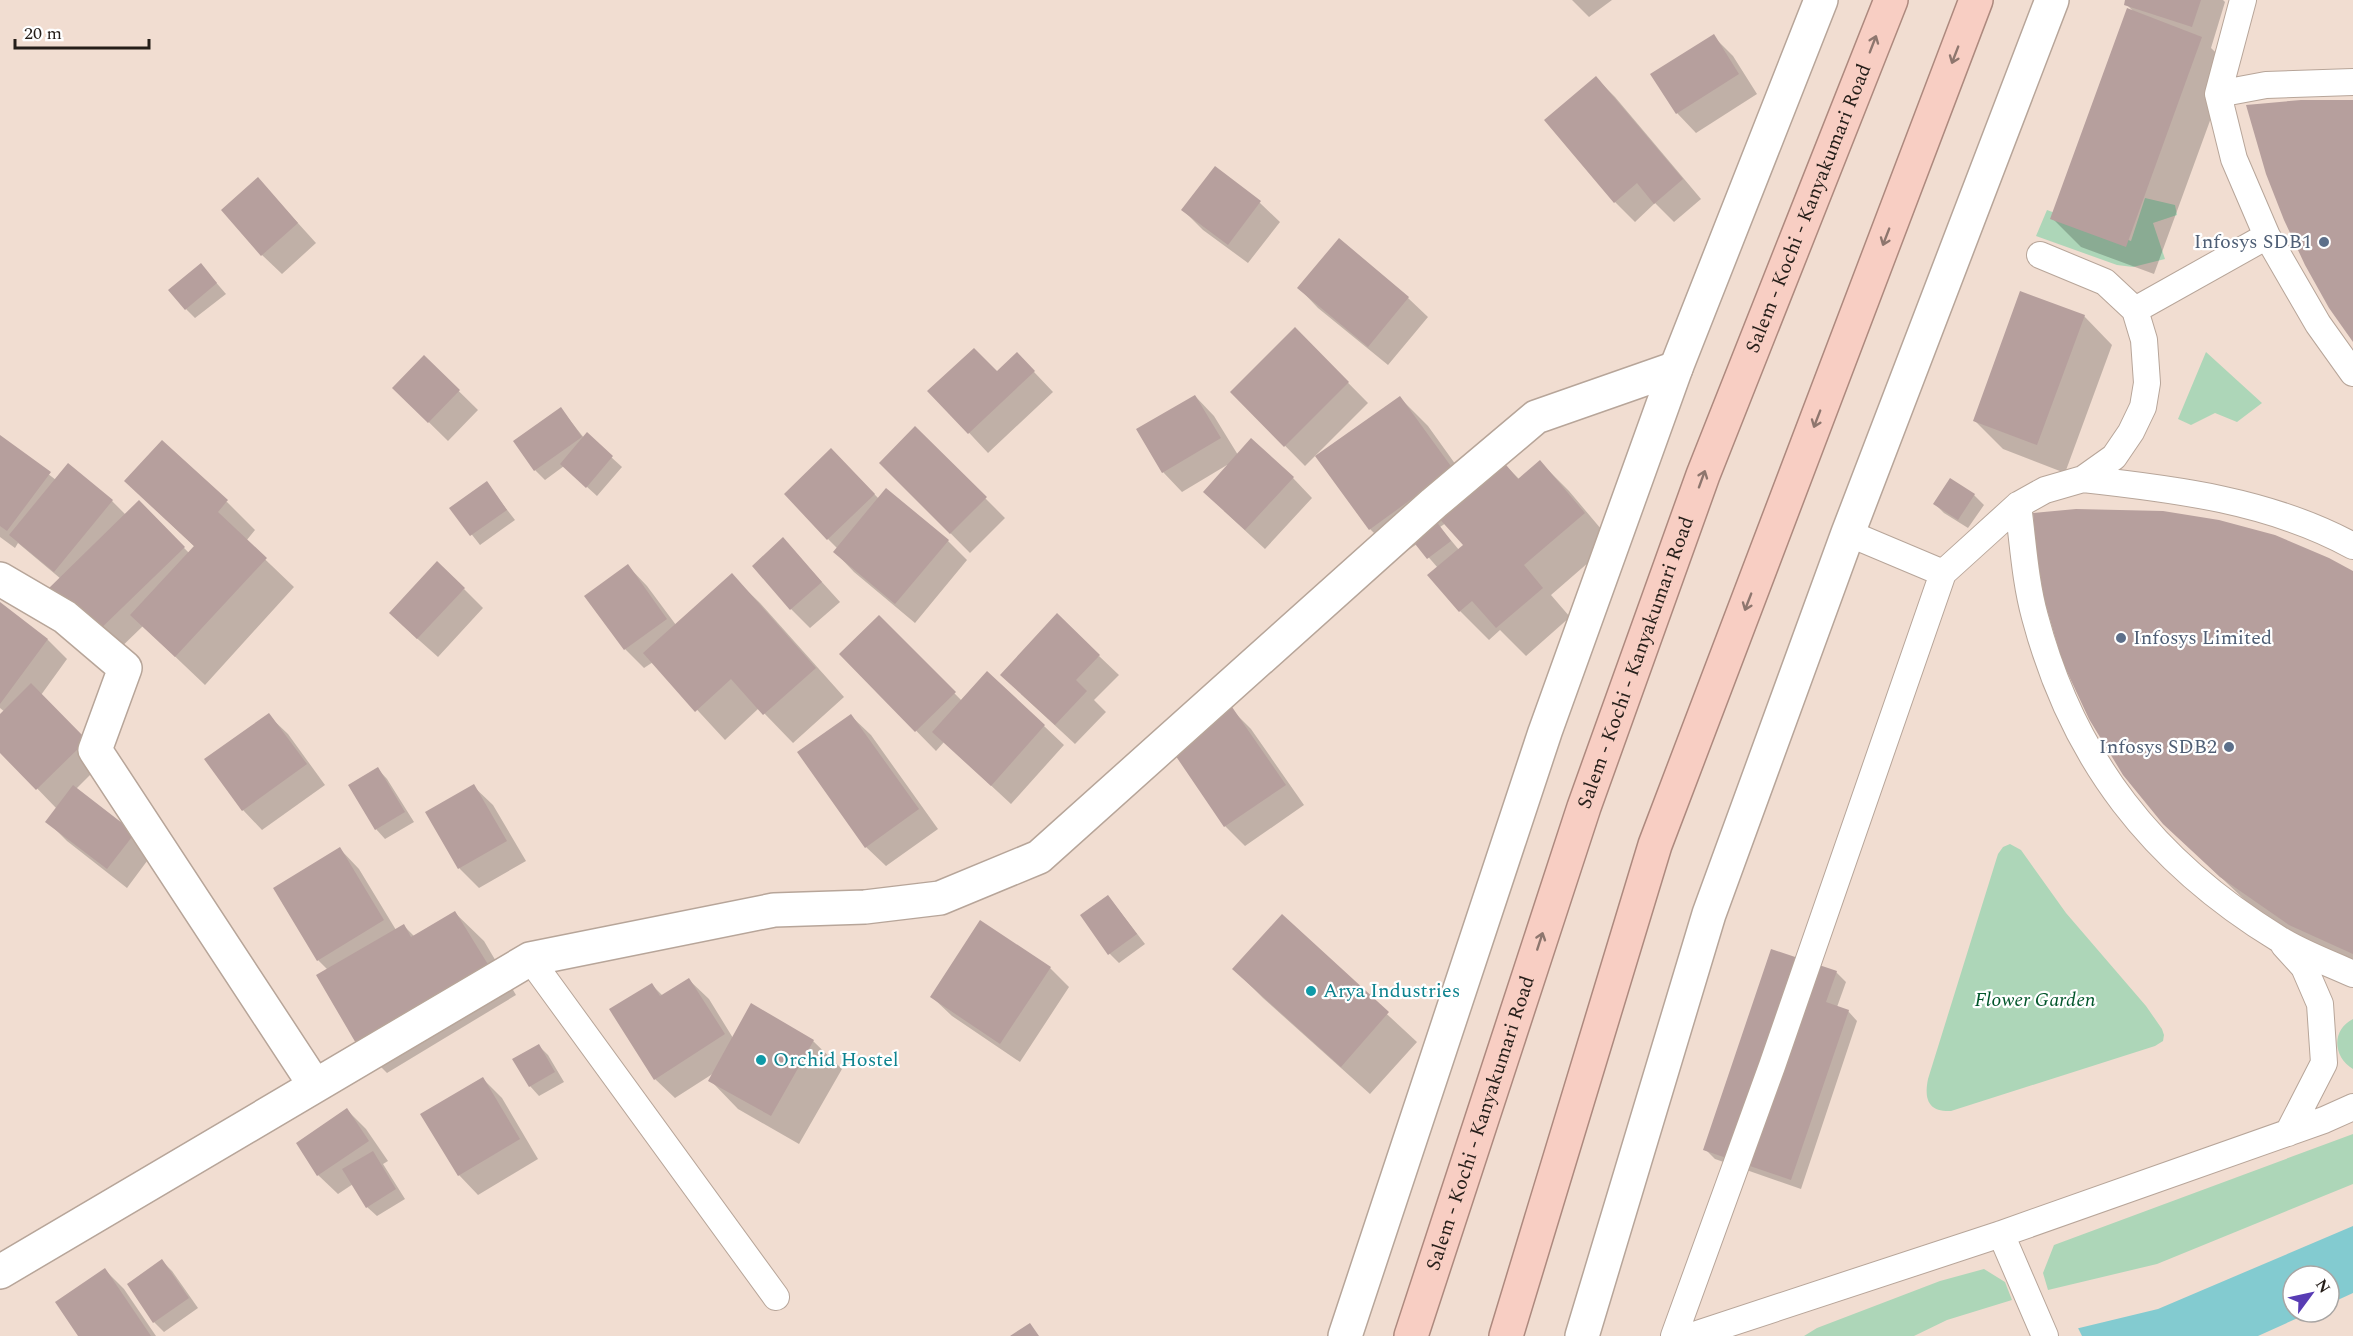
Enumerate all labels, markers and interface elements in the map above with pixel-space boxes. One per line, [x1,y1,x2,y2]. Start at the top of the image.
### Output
scale bar [15,12,148,50]
text: 20 m [24,20,62,47]
one-way arrow [1869,35,1880,54]
one-way arrow [1949,45,1960,64]
street label: Salem - Kochi - Kanyakumari Road [1738,59,1879,357]
one-way arrow [1880,227,1891,246]
place label: Infosys SDB1 [2194,227,2312,257]
marker: Infosys SDB1 [2317,235,2331,249]
one-way arrow [1811,409,1822,428]
one-way arrow [1697,471,1708,489]
street label: Salem - Kochi - Kanyakumari Road [1570,512,1702,813]
one-way arrow [1741,592,1752,610]
place label: Infosys Limited [2133,623,2272,653]
marker: Infosys Limited [2114,631,2128,645]
place label: Infosys SDB2 [2099,732,2217,762]
marker: Infosys SDB2 [2222,740,2236,754]
one-way arrow [1536,932,1547,951]
street label: Salem - Kochi - Kanyakumari Road [1418,972,1543,1274]
place label: Arya Industries [1323,976,1460,1006]
marker: Arya Industries [1304,984,1318,998]
park label: Flower Garden [1974,985,2096,1015]
place label: Orchid Hostel [773,1045,899,1075]
marker: Orchid Hostel [754,1053,768,1067]
north arrow [2281,1264,2341,1324]
text: N [2309,1274,2336,1298]

